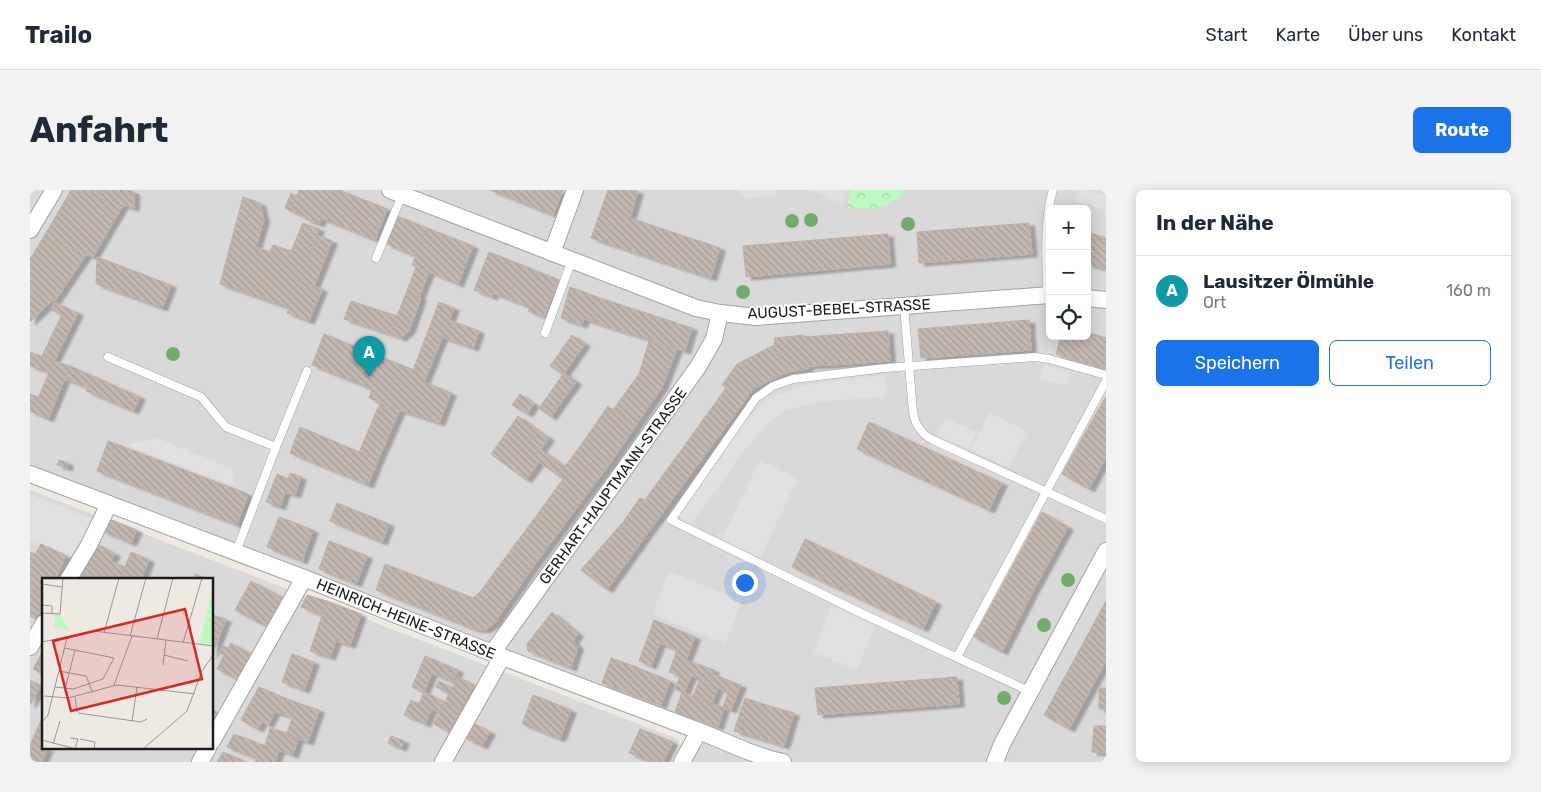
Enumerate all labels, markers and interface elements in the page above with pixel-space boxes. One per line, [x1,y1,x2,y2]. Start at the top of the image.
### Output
text: Trailo [25,21,92,49]
text: Start [1205,24,1248,46]
text: Karte [1276,24,1320,46]
text: Über uns [1348,24,1423,46]
text: Kontakt [1451,24,1516,46]
button: Route [1413,107,1511,153]
text: Anfahrt [30,109,168,151]
map controls [1046,205,1091,340]
button: + [1046,205,1091,250]
text: In der Nähe [1156,210,1274,235]
button: − [1046,250,1091,295]
text: Lausitzer Ölmühle [1203,270,1374,293]
text: A [1166,281,1178,300]
text: 160 m [1446,281,1491,300]
text: Ort [1203,293,1226,312]
street label: AUGUST-BEBEL-STRASSE [747,295,931,323]
button: locate [1046,295,1091,340]
pin: A [353,336,385,377]
button: Speichern [1156,340,1319,386]
button: Teilen [1329,340,1491,386]
street label: GERHART-HAUPTMANN-STRASSE [535,384,691,588]
your location [732,570,758,596]
street label: HEINRICH-HEINE-STRASSE [314,575,498,663]
inset map [42,578,214,750]

